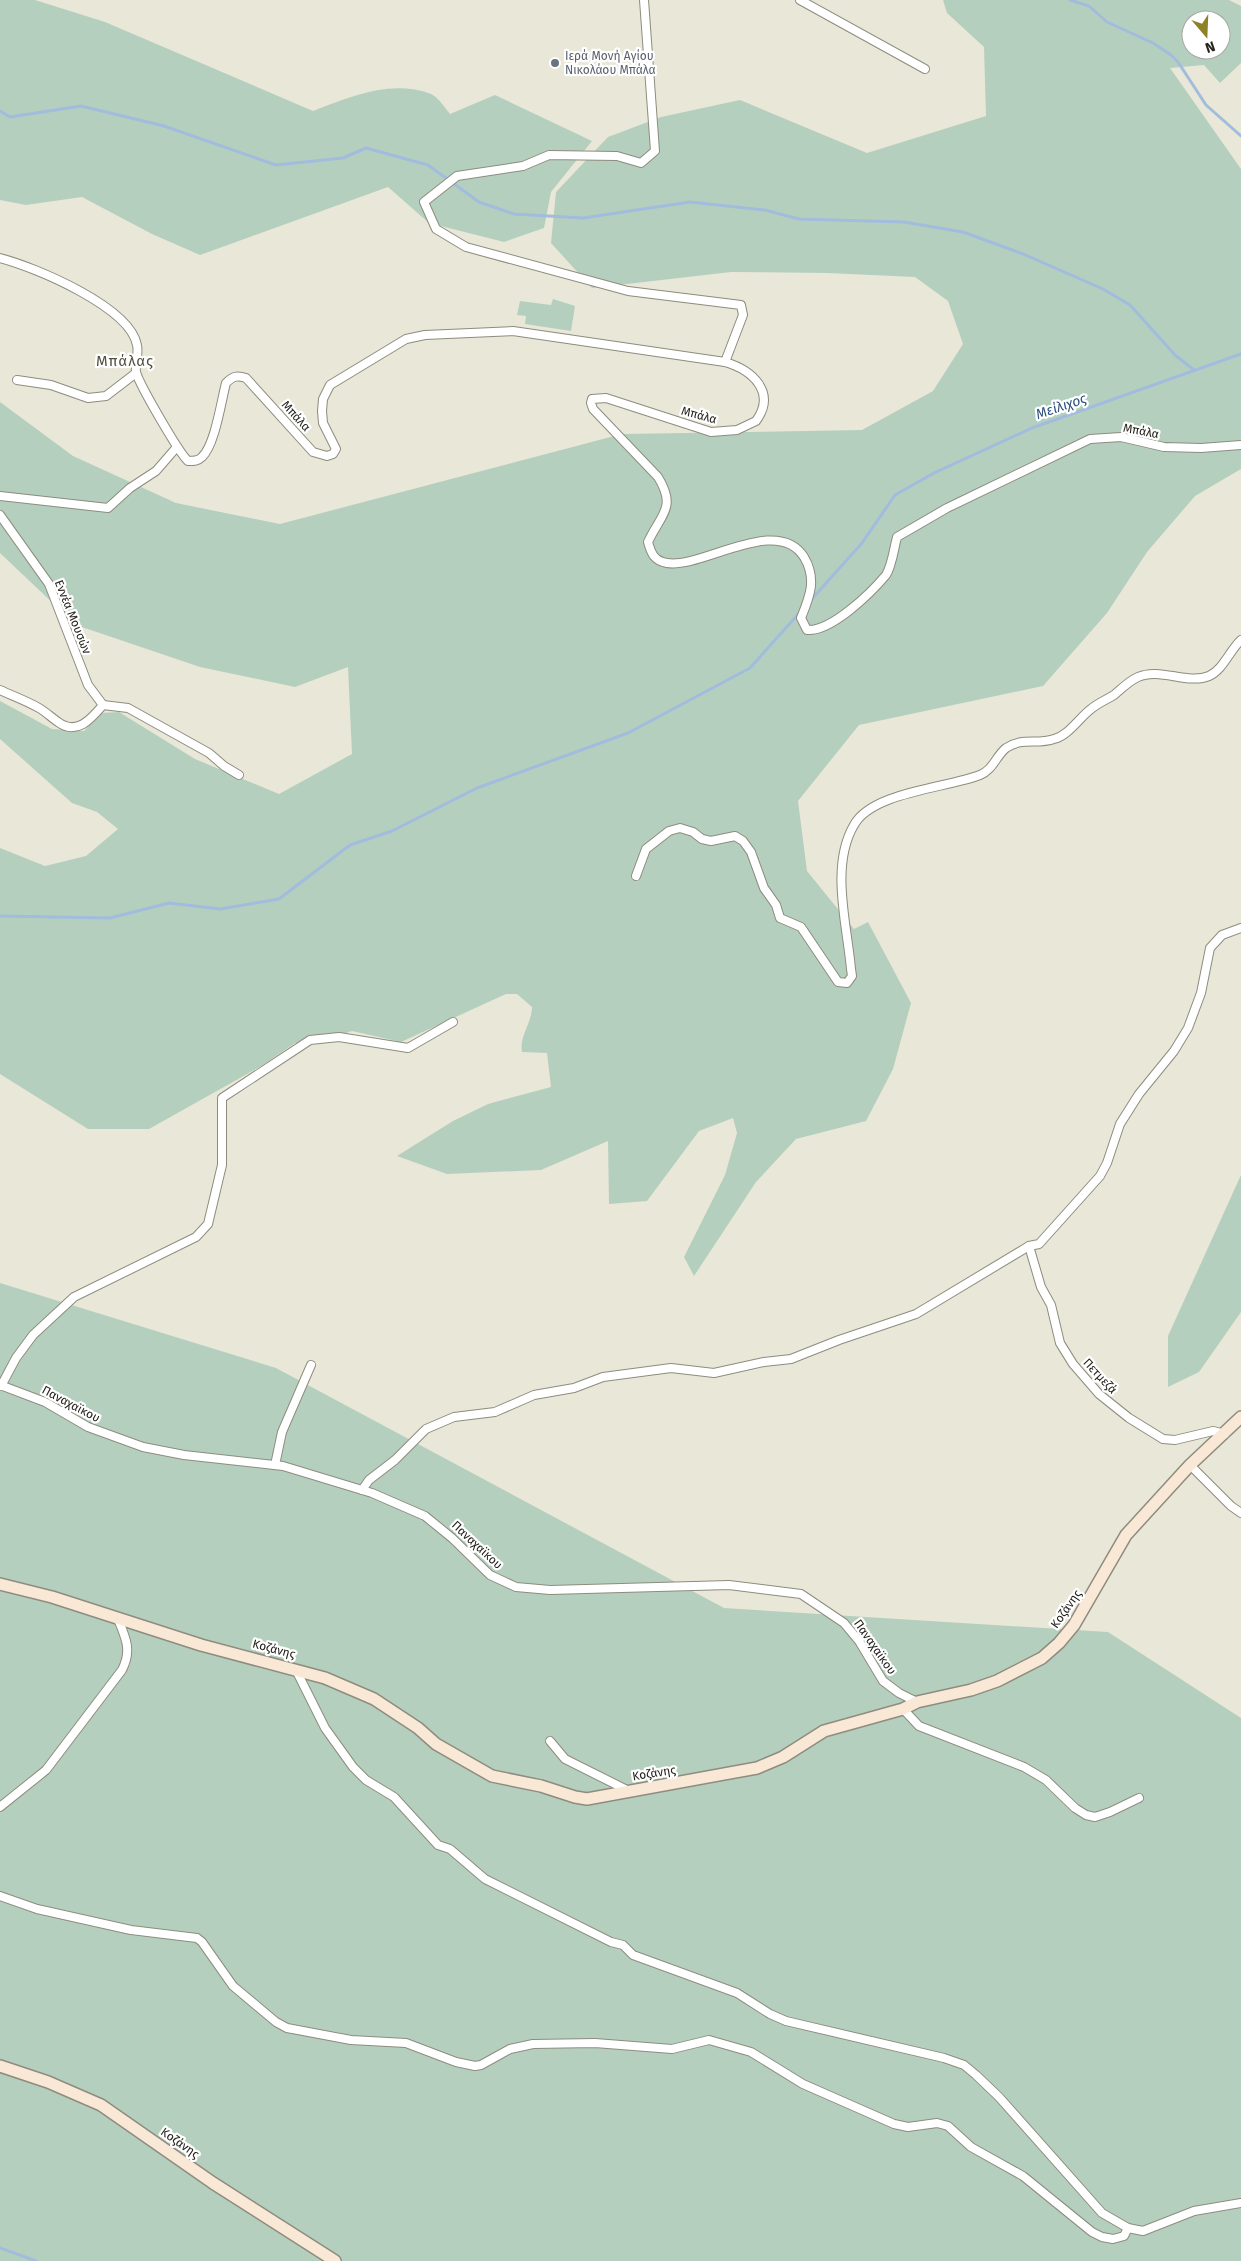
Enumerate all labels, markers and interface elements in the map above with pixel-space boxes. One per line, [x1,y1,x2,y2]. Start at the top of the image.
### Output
north arrow [1181,10,1231,60]
text: N [1203,37,1217,56]
place label: Ιερά Μονή Αγίου Νικολάου Μπάλα [565,49,656,77]
marker: Ιερά Μονή Αγίου Νικολάου Μπάλα [549,57,561,69]
district label: Μπάλας [96,352,154,370]
water label: Μείλιχος [1034,390,1089,423]
street label: Μπάλα [279,398,313,434]
street label: Μπάλα [680,404,718,426]
street label: Μπάλα [1122,421,1160,441]
street label: Εννέα Μουσών [52,578,94,656]
street label: Πετμεζά [1080,1355,1120,1397]
street label: Παναχαϊκου [39,1383,103,1425]
street label: Παναχαϊκου [449,1518,505,1572]
street label: Κοζάνης [1048,1587,1085,1631]
street label: Παναχαϊκου [851,1617,899,1677]
street label: Κοζάνης [251,1637,297,1662]
street label: Κοζάνης [631,1763,677,1783]
street label: Κοζάνης [158,2125,202,2162]

